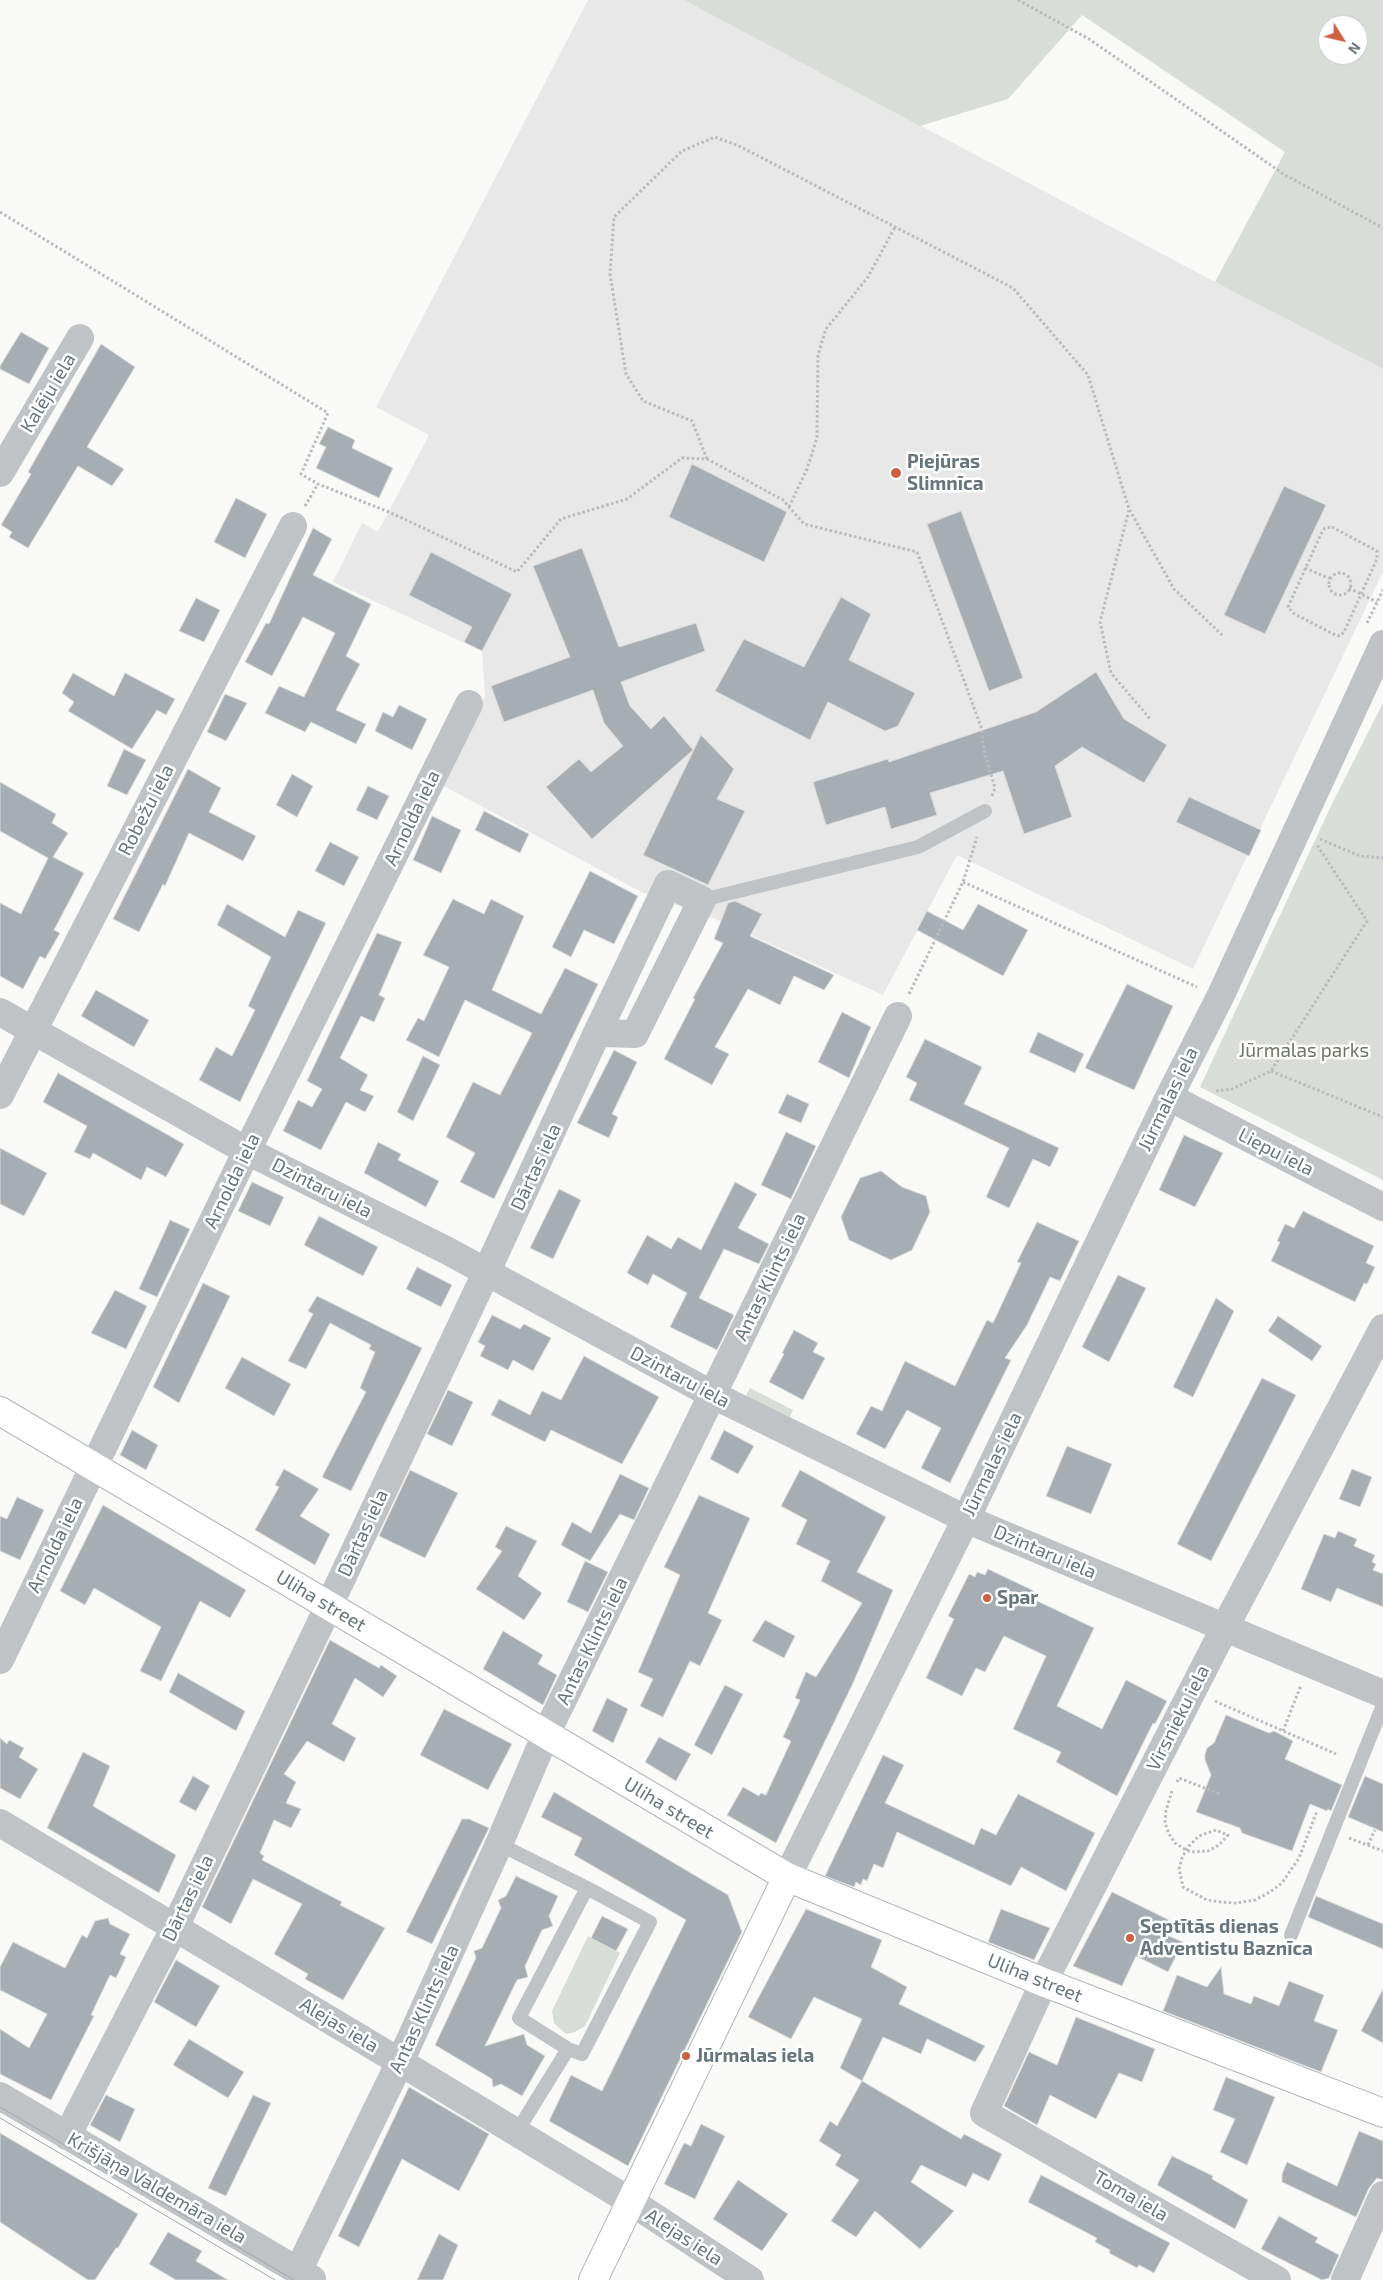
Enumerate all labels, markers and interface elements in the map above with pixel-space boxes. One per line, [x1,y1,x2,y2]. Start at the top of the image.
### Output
north arrow [1318,15,1368,65]
text: N [1345,39,1365,58]
street label: Kalēju iela [15,349,81,437]
place label: Piejūras Slimnīca [907,451,984,495]
marker: Piejūras Slimnīca [889,466,903,480]
street label: Robežu iela [113,761,179,859]
street label: Arnolda iela [379,767,445,869]
park label: Jūrmalas parks [1239,1040,1369,1062]
street label: Jūrmalas iela [1133,1043,1203,1155]
street label: Dārtas iela [506,1120,566,1214]
street label: Liepu iela [1234,1123,1318,1181]
street label: Arnolda iela [199,1130,265,1232]
street label: Dzintaru iela [268,1153,376,1223]
street label: Antas Klints iela [729,1209,811,1345]
street label: Dzintaru iela [626,1341,734,1413]
street label: Jūrmalas iela [957,1408,1027,1520]
street label: Dārtas iela [333,1486,393,1580]
street label: Arnolda iela [22,1494,88,1596]
street label: Dzintaru iela [990,1520,1100,1584]
street label: Uliha street [272,1565,370,1637]
street label: Antas Klints iela [551,1573,633,1709]
place label: Spar [997,1587,1038,1609]
marker: Spar [981,1592,993,1604]
street label: Virsnieku iela [1142,1661,1214,1775]
street label: Uliha street [620,1772,718,1844]
street label: Dārtas iela [157,1851,219,1945]
place label: Septītās dienas Adventistu Baznīca [1140,1916,1313,1960]
marker: Septītās dienas Adventistu Baznīca [1124,1932,1136,1944]
street label: Antas Klints iela [384,1941,464,2077]
street label: Uliha street [984,1949,1086,2007]
street label: Alejas iela [296,1993,382,2057]
place label: Jūrmalas iela [696,2045,814,2067]
marker: Jūrmalas iela [680,2050,692,2062]
street label: Krišjāņa Valdemāra iela [64,2127,250,2249]
street label: Toma iela [1090,2166,1172,2226]
street label: Alejas iela [641,2204,727,2270]

